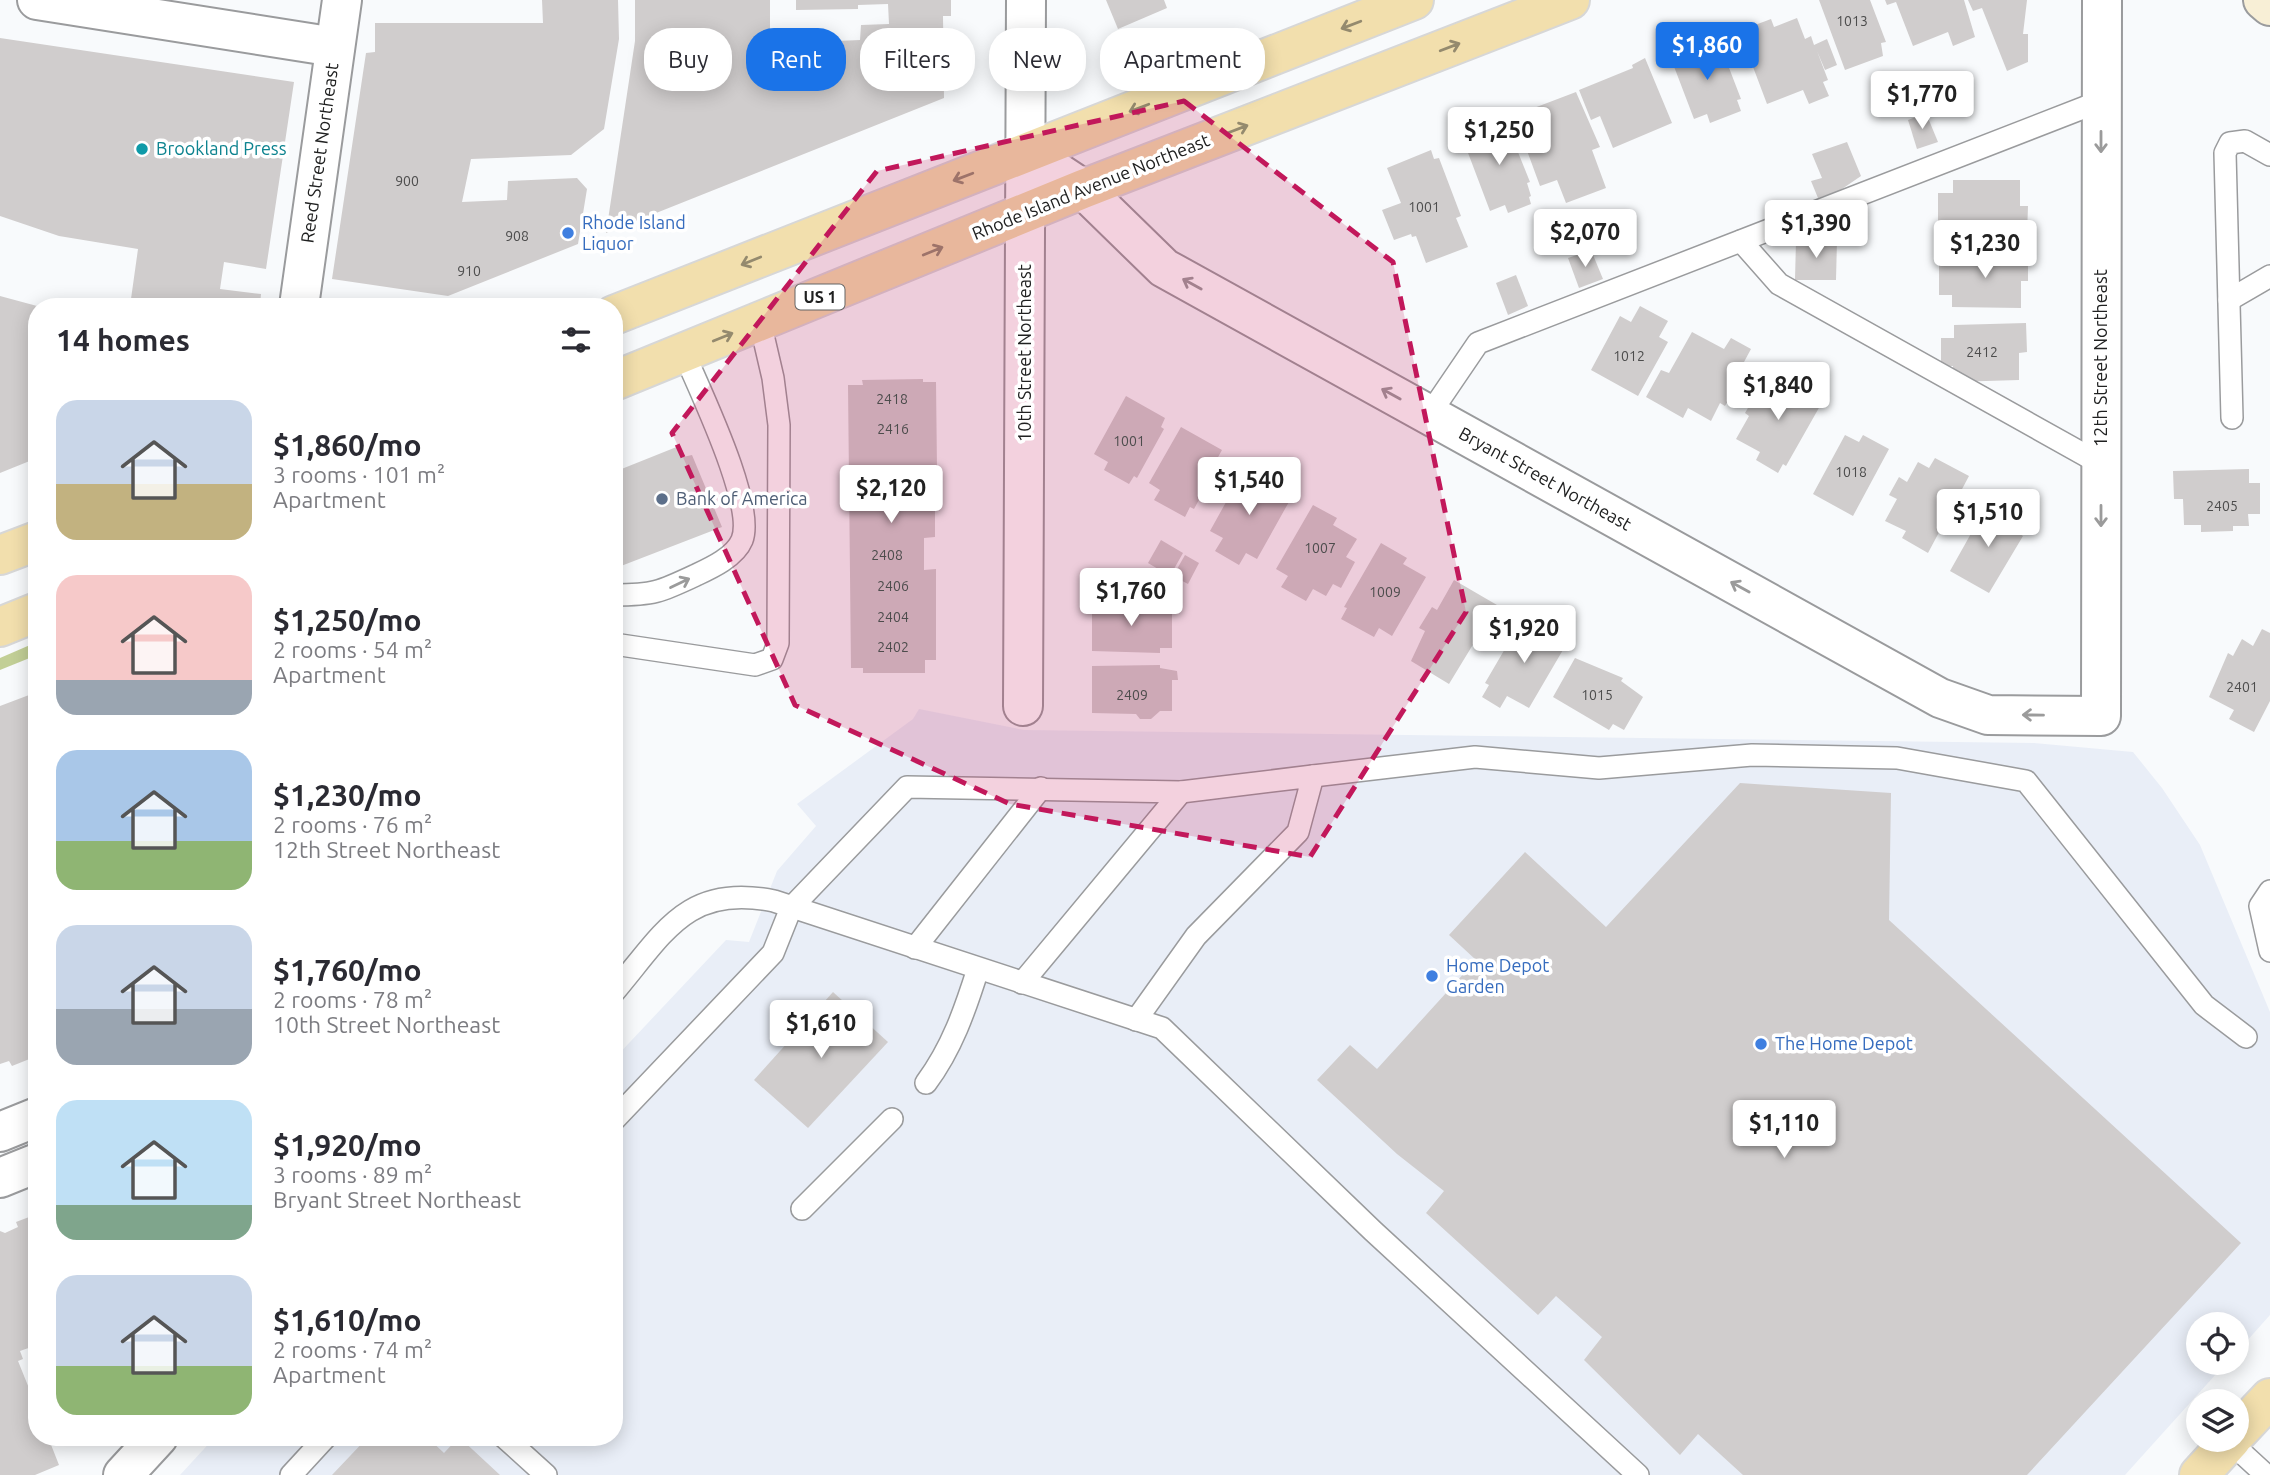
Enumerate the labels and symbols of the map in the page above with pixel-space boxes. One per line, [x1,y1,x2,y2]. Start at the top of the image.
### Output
house number: 1013 [1836,13,1868,29]
one-way arrow [1341,19,1362,32]
pin: $1,860 [1650,22,1764,82]
one-way arrow [1439,39,1460,52]
street label: Reed Street Northeast [296,61,342,244]
pin: $1,770 [1865,72,1979,131]
one-way arrow [1129,103,1151,116]
pin: $1,250 [1442,108,1556,167]
one-way arrow [1227,121,1248,134]
street label: Rhode Island Avenue Northeast [969,129,1212,243]
one-way arrow [2094,130,2108,153]
place label: Brookland Press [156,138,287,158]
marker: Brookland Press [134,141,150,157]
one-way arrow [953,172,975,185]
house number: 900 [395,173,419,189]
house number: 1001 [1408,199,1440,215]
pin: $1,390 [1759,201,1873,260]
pin: $2,070 [1528,210,1642,269]
place label: Rhode Island Liquor [582,212,686,253]
pin: $1,230 [1928,220,2042,280]
marker: Rhode Island Liquor [560,225,576,241]
house number: 908 [505,228,529,244]
one-way arrow [922,243,944,256]
one-way arrow [741,255,763,268]
house number: 910 [457,263,481,279]
street label: 10th Street Northeast [1014,264,1034,442]
street label: 12th Street Northeast [2090,269,2110,447]
one-way arrow [1183,276,1203,290]
road number: US 1 [796,284,844,310]
one-way arrow [711,329,733,342]
house number: 2412 [1966,344,1998,360]
house number: 1012 [1613,348,1645,364]
pin: $1,840 [1721,362,1835,422]
one-way arrow [1381,387,1402,400]
house number: 2418 [876,391,908,407]
house number: 2416 [877,421,909,437]
street label: Bryant Street Northeast [1456,422,1635,534]
house number: 1001 [1113,433,1145,449]
pin: $1,540 [1192,458,1306,517]
house number: 1018 [1835,464,1867,480]
pin: $2,120 [834,466,948,525]
place label: Bank of America [676,488,808,508]
pin: $1,510 [1931,490,2045,549]
marker: Bank of America [654,491,670,507]
house number: 2405 [2206,498,2238,514]
one-way arrow [2094,504,2108,527]
house number: 1007 [1304,540,1336,556]
house number: 2408 [871,547,903,563]
pin: $1,760 [1074,568,1188,628]
one-way arrow [669,575,690,589]
house number: 2406 [877,578,909,594]
one-way arrow [1730,580,1751,593]
house number: 1009 [1369,584,1401,600]
pin: $1,920 [1467,606,1581,665]
house number: 2404 [877,609,909,625]
house number: 2402 [877,639,909,655]
house number: 2401 [2226,679,2258,695]
house number: 2409 [1116,687,1148,703]
house number: 1015 [1581,687,1613,703]
one-way arrow [2022,708,2045,722]
place label: Home Depot Garden [1446,955,1549,996]
marker: Home Depot Garden [1424,968,1440,984]
pin: $1,610 [764,1000,878,1060]
place label: The Home Depot [1775,1033,1913,1053]
marker: The Home Depot [1753,1036,1769,1052]
pin: $1,110 [1727,1100,1841,1160]

